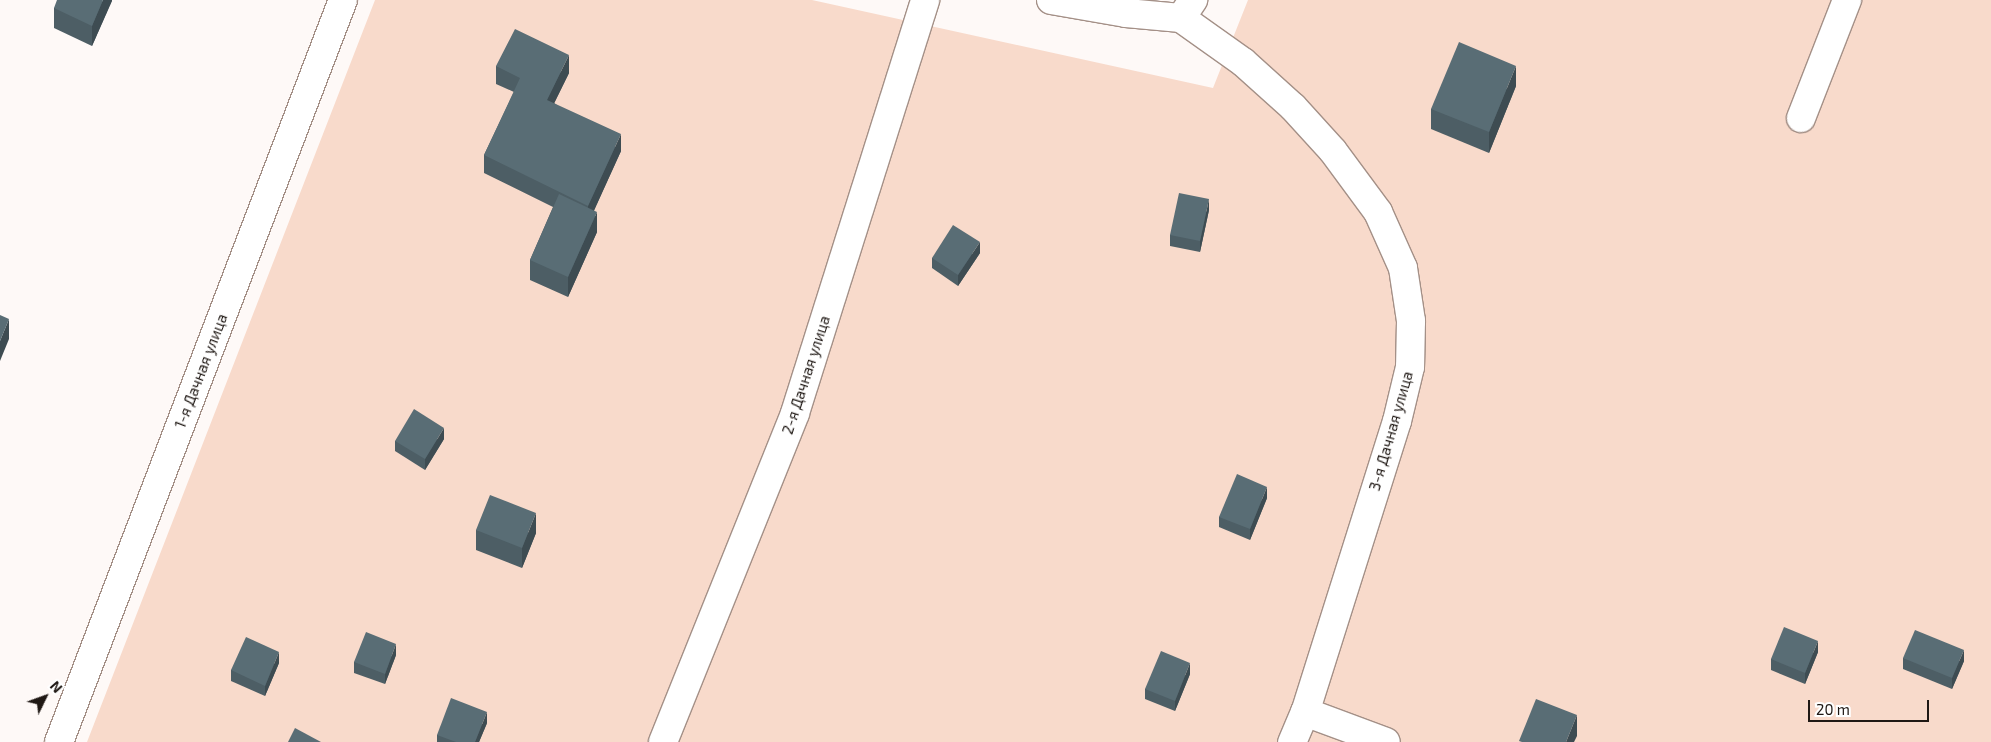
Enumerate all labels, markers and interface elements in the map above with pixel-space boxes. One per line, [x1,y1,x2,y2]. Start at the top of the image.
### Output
street label: 1-я Дачная улица [171,311,231,431]
street label: 2-я Дачная улица [778,313,834,437]
street label: 3-я Дачная улица [1365,369,1417,493]
north arrow [20,672,70,722]
text: N [47,677,66,696]
scale bar [1811,690,1932,722]
text: 20 m [1816,700,1850,718]

